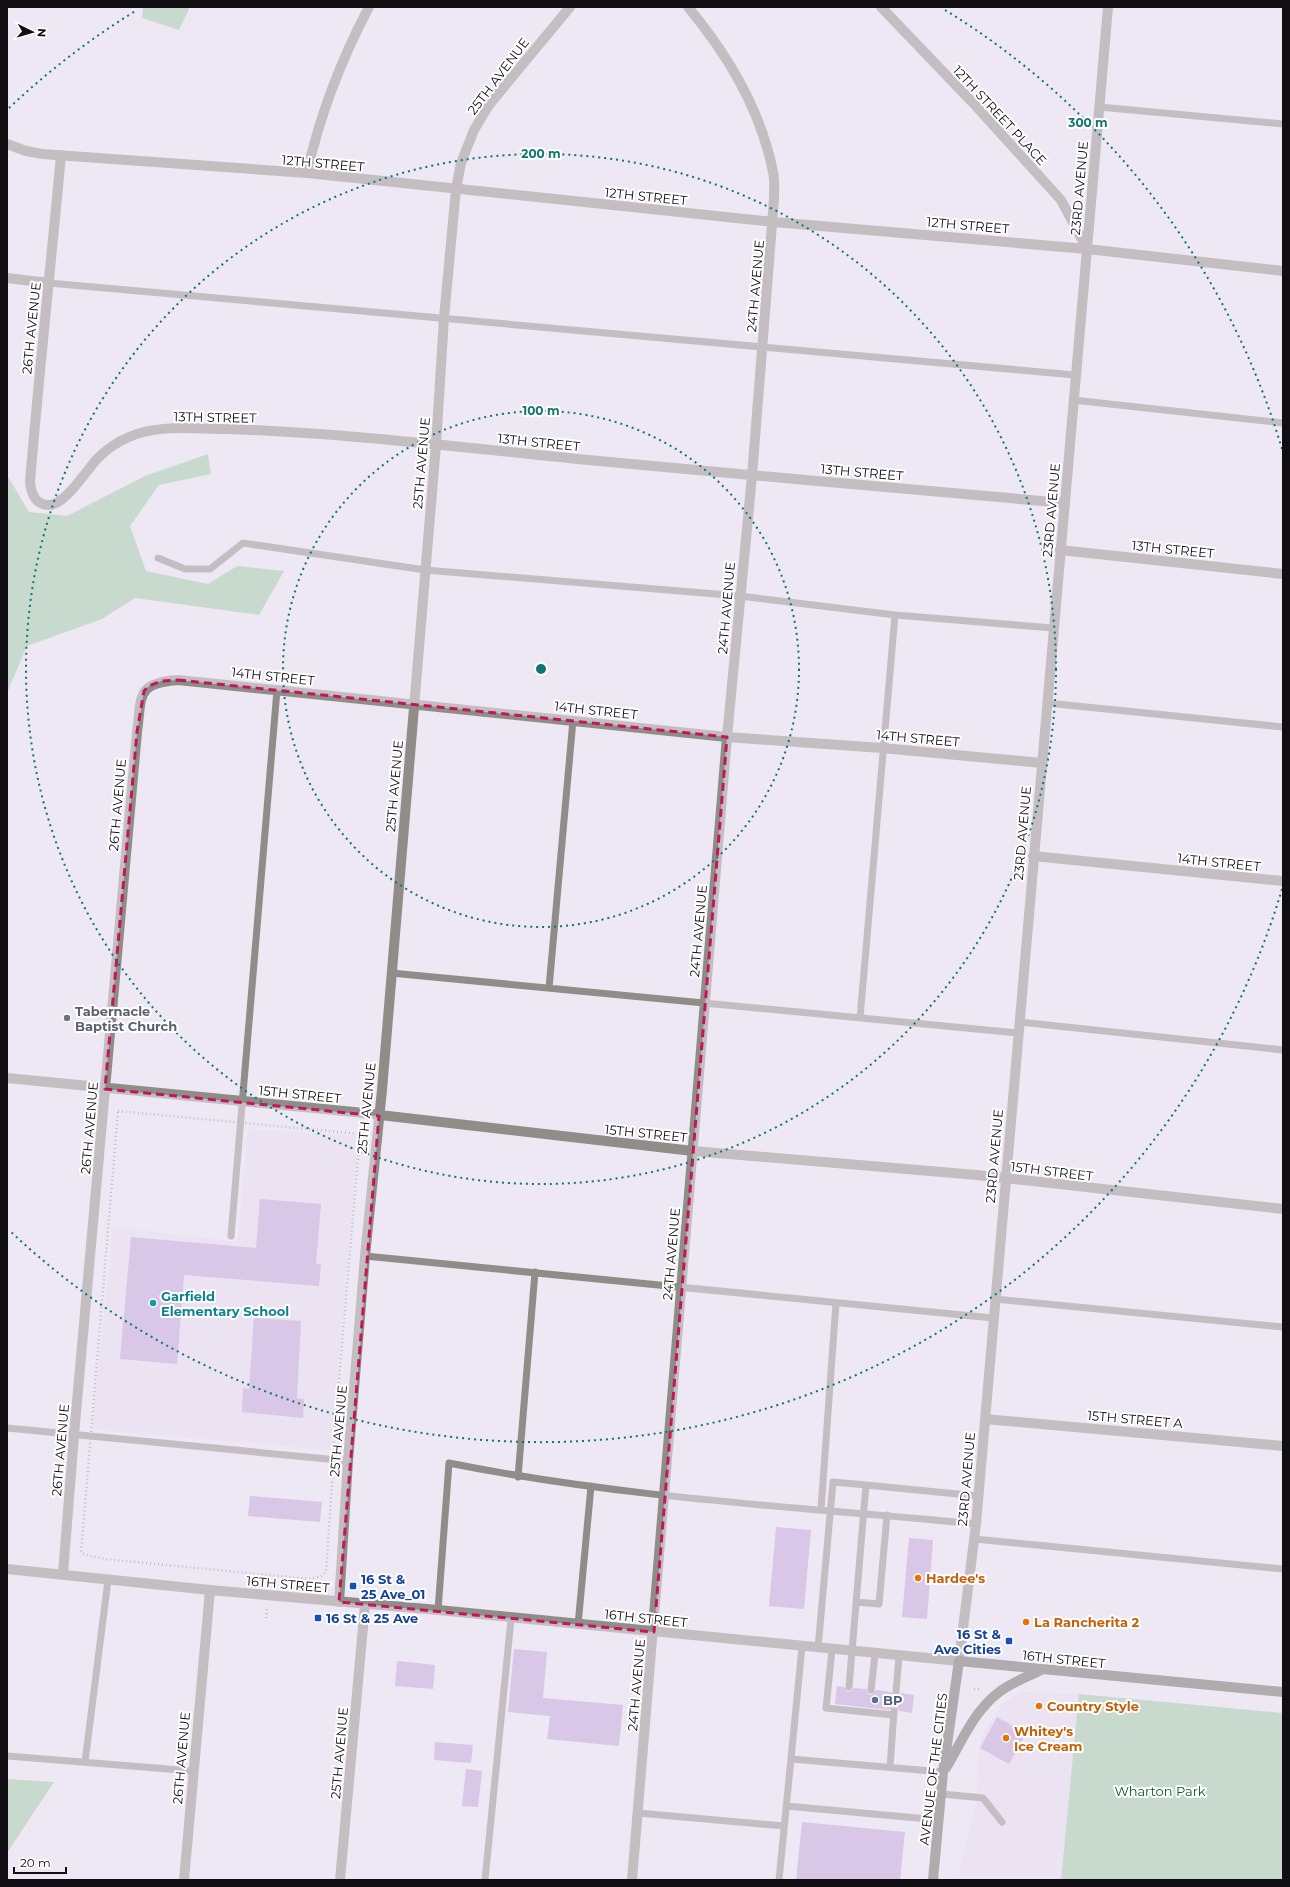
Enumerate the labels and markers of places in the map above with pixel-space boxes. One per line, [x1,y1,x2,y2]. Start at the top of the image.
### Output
centre of rings [534,662,548,676]
place label: Tabernacle Baptist Church [75,1003,177,1034]
marker: Tabernacle Baptist Church [62,1013,72,1023]
place label: Garfield Elementary School [161,1288,289,1319]
marker: Garfield Elementary School [148,1298,158,1308]
place label: Hardee's [926,1570,985,1586]
place label: 16 St & 25 Ave_01 [361,1571,425,1602]
marker: Hardee's [913,1573,923,1583]
marker: 16 St & 25 Ave_01 [348,1581,358,1591]
place label: 16 St & 25 Ave [326,1610,418,1626]
marker: 16 St & 25 Ave [313,1613,323,1623]
place label: La Rancherita 2 [1034,1614,1140,1630]
marker: La Rancherita 2 [1021,1617,1031,1627]
place label: 16 St & Ave Cities [933,1626,1002,1657]
marker: 16 St & Ave Cities [1004,1636,1014,1646]
place label: BP [883,1692,902,1708]
marker: BP [870,1695,880,1705]
place label: Country Style [1047,1698,1139,1714]
marker: Country Style [1034,1701,1044,1711]
place label: Whitey's Ice Cream [1014,1723,1082,1754]
marker: Whitey's Ice Cream [1001,1733,1011,1743]

